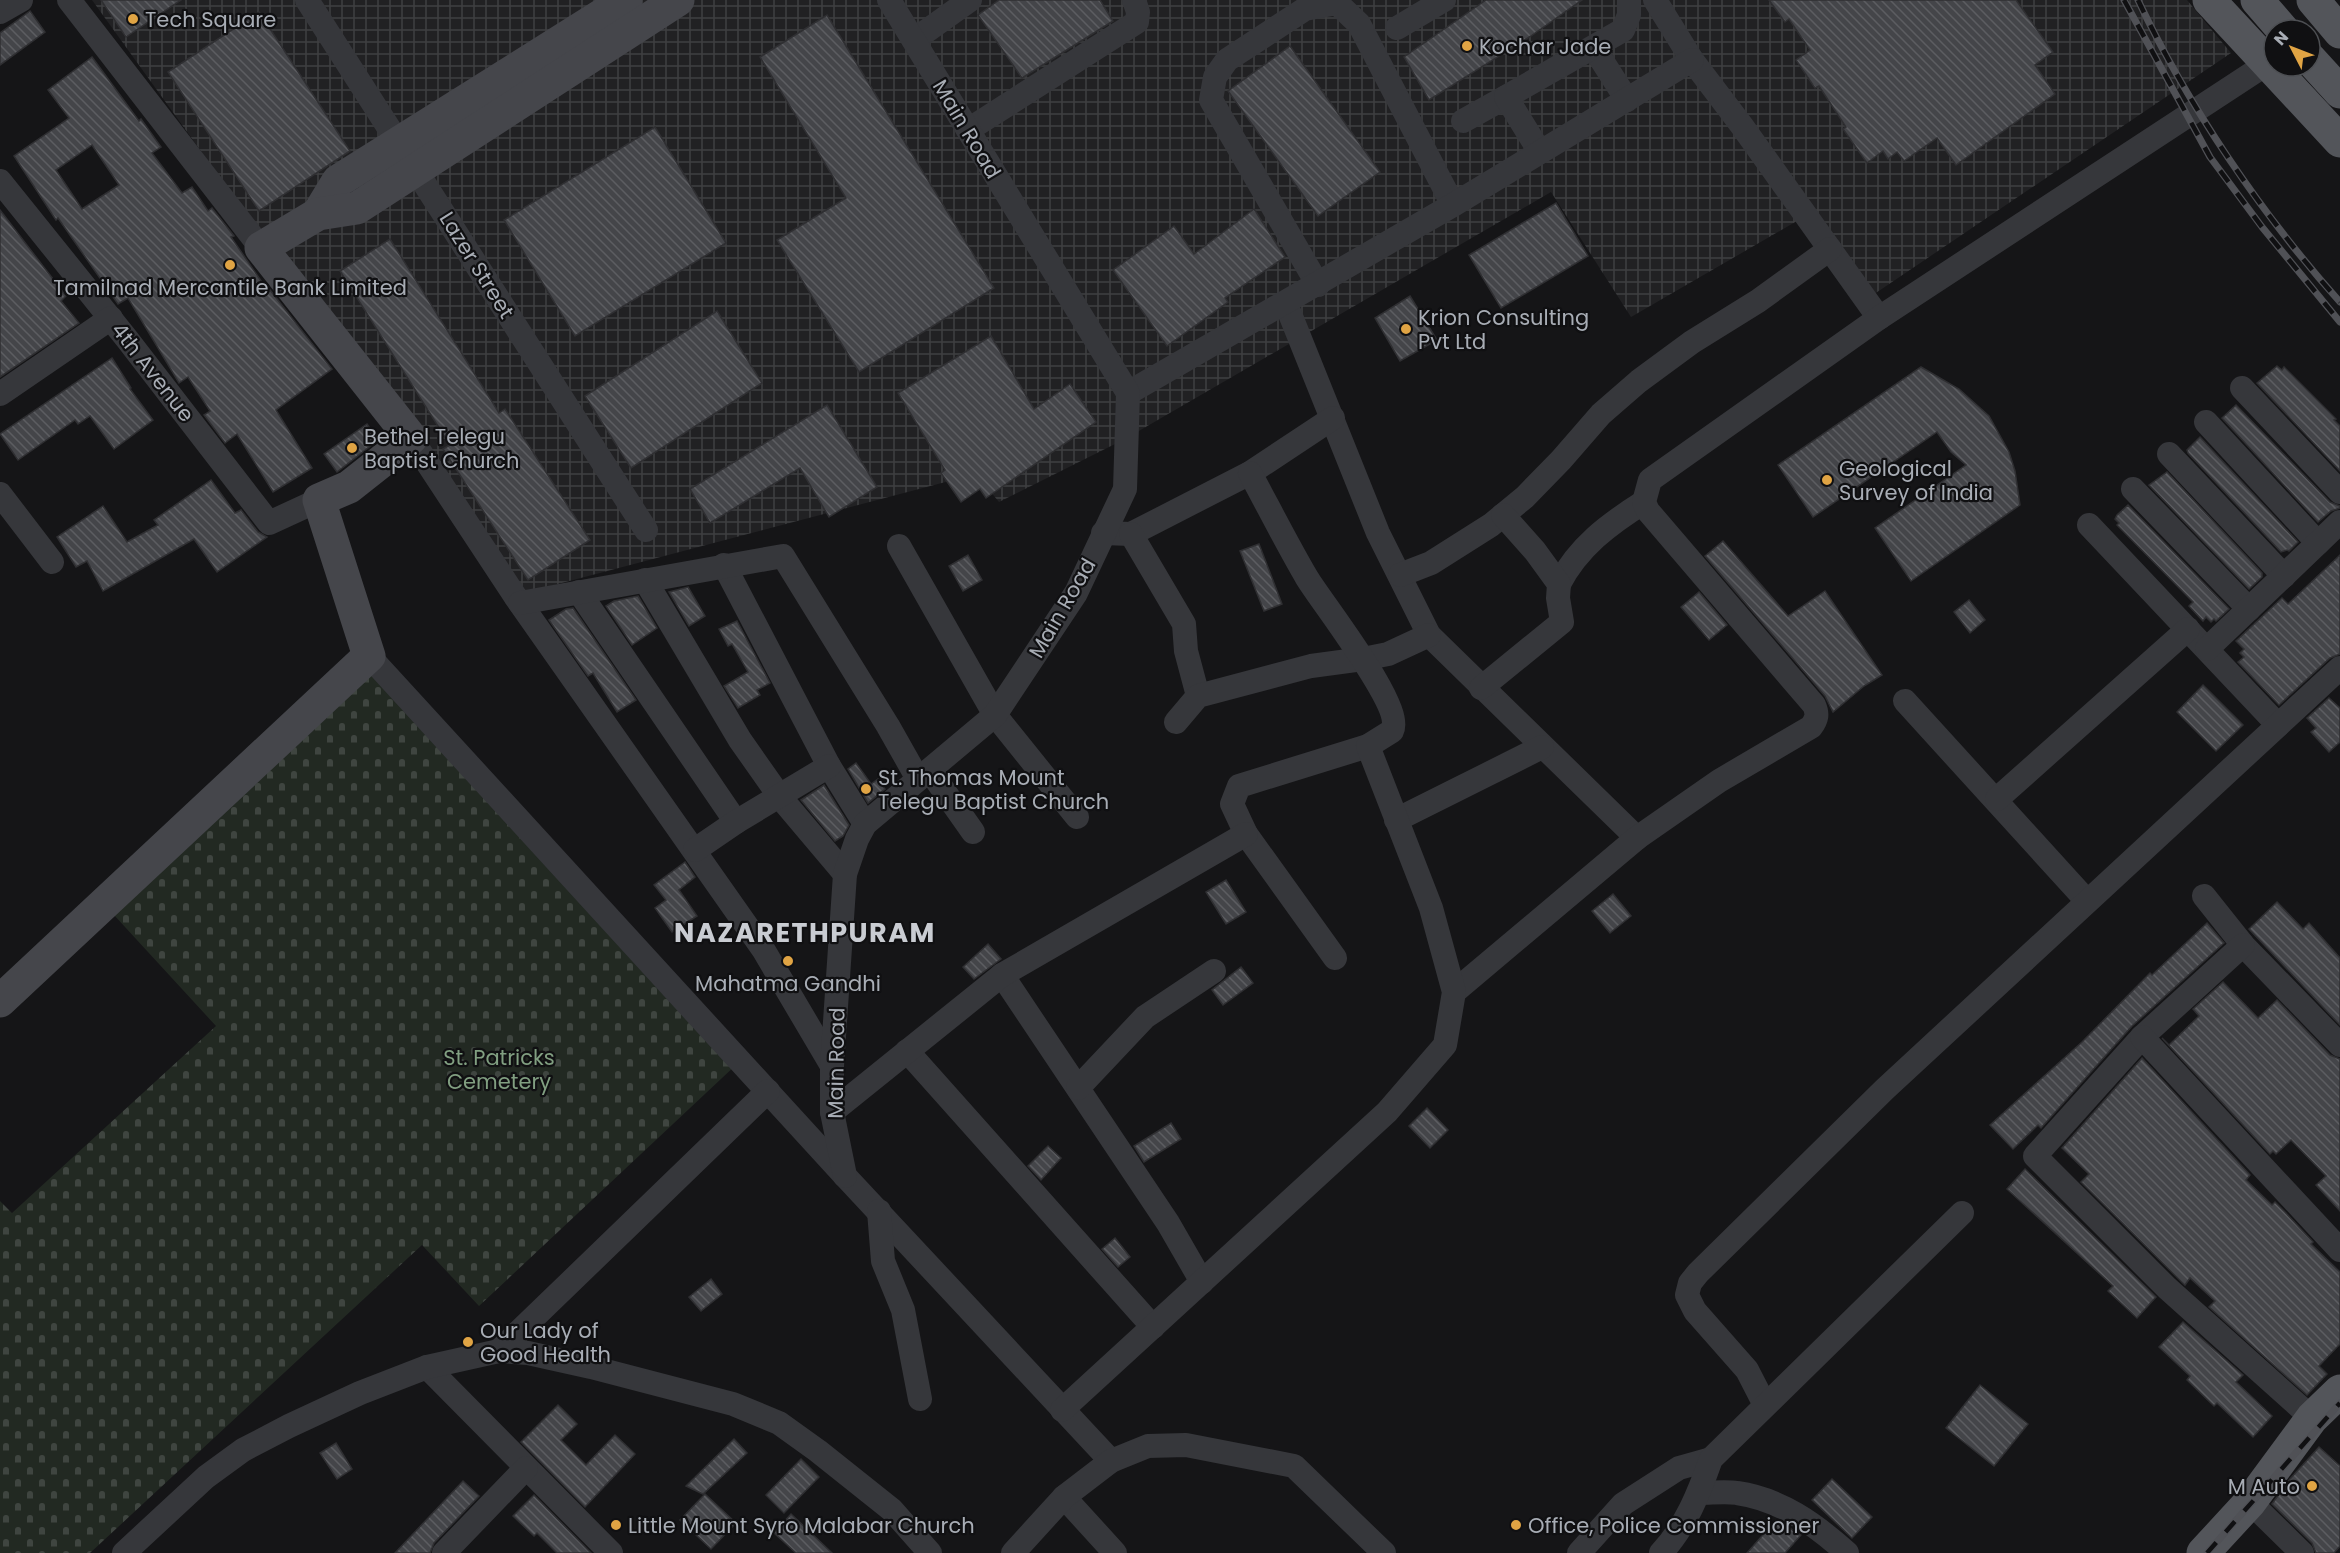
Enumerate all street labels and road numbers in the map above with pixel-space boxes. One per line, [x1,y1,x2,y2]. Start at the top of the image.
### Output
street label: Main Road [926,74,1008,184]
street label: Lazer Street [433,206,521,324]
street label: 4th Avenue [105,316,201,428]
street label: Main Road [1022,553,1102,663]
street label: Main Road [821,1007,851,1119]

